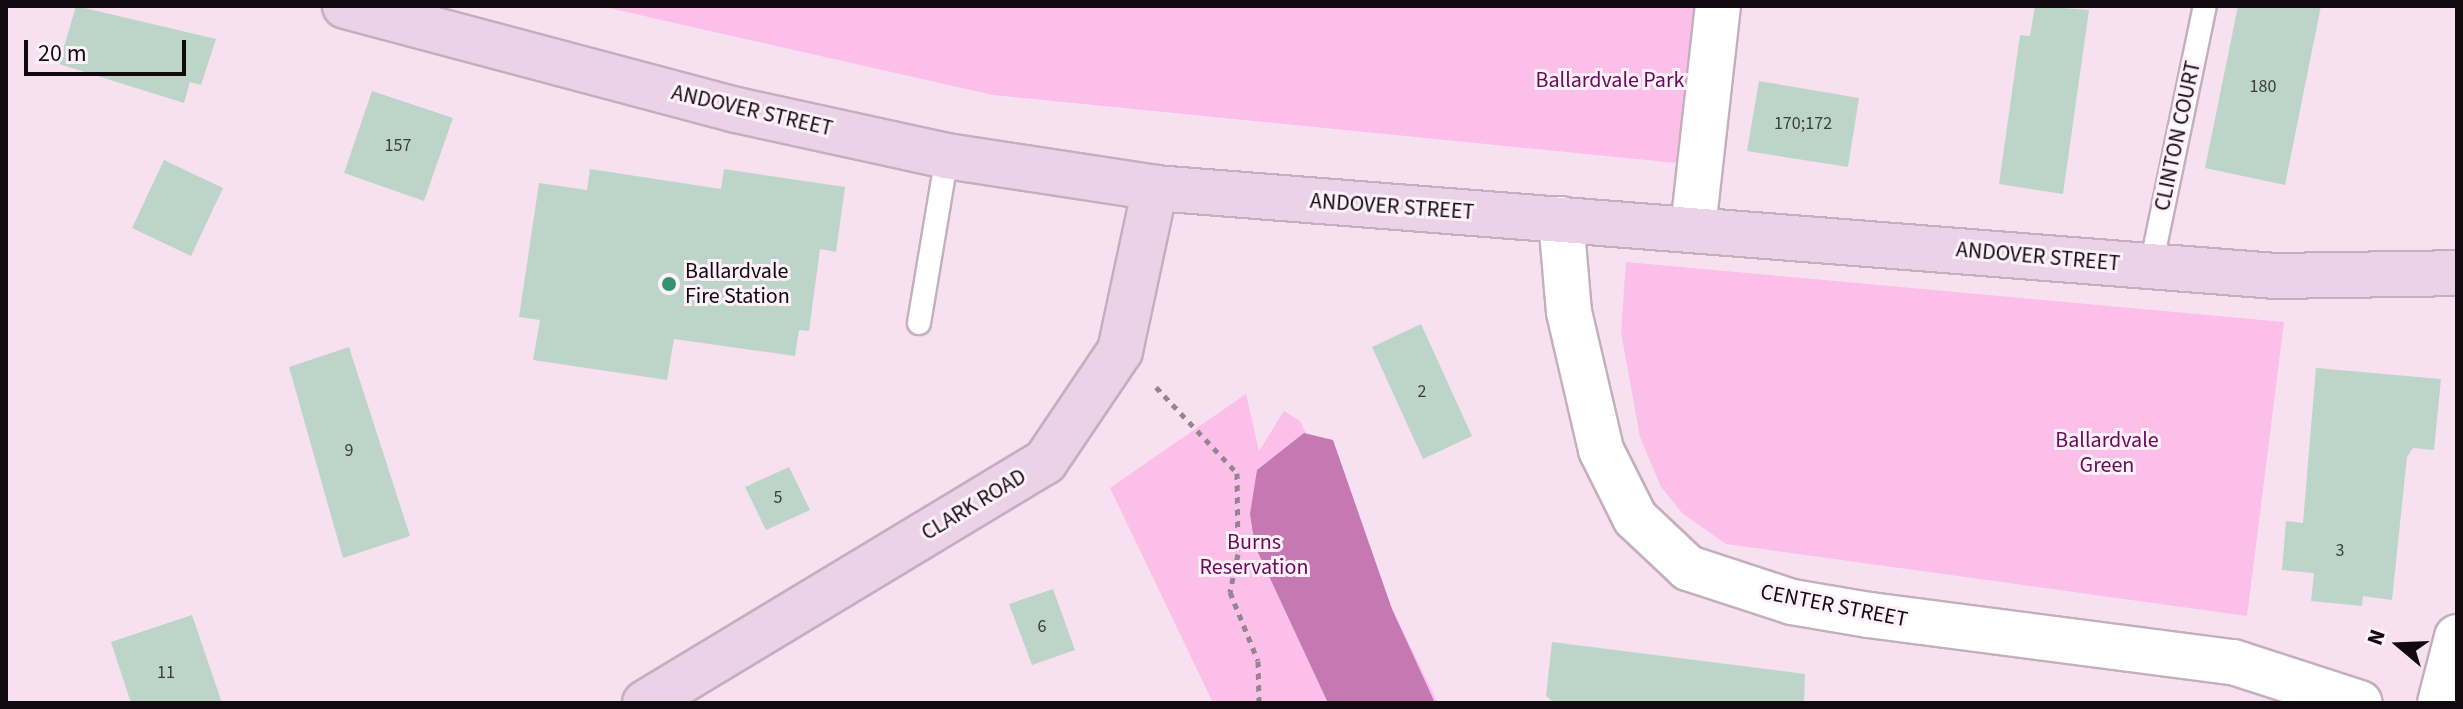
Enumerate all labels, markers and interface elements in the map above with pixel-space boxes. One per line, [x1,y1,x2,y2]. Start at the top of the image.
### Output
scale bar [28,24,190,74]
text: 20 m [38,36,87,71]
street label: CLINTON COURT [2149,59,2207,213]
park label: Ballardvale Park [1536,68,1684,94]
house number: 180 [2250,76,2276,98]
street label: ANDOVER STREET [669,80,835,142]
house number: 170;172 [1774,113,1832,135]
house number: 157 [385,135,411,157]
street label: ANDOVER STREET [1309,188,1475,226]
street label: ANDOVER STREET [1955,237,2121,277]
place label: Ballardvale Fire Station [685,258,790,310]
marker: Ballardvale Fire Station [660,275,678,293]
house number: 2 [1418,381,1426,403]
park label: Ballardvale Green [2055,427,2159,478]
house number: 9 [345,440,353,462]
street label: CLARK ROAD [917,463,1031,547]
house number: 5 [774,487,782,509]
park label: Burns Reservation [1200,529,1308,580]
house number: 3 [2336,540,2344,562]
street label: CENTER STREET [1758,579,1910,633]
north arrow [2359,605,2439,685]
house number: 6 [1038,616,1046,638]
text: N [2359,625,2394,649]
house number: 11 [157,662,175,684]

